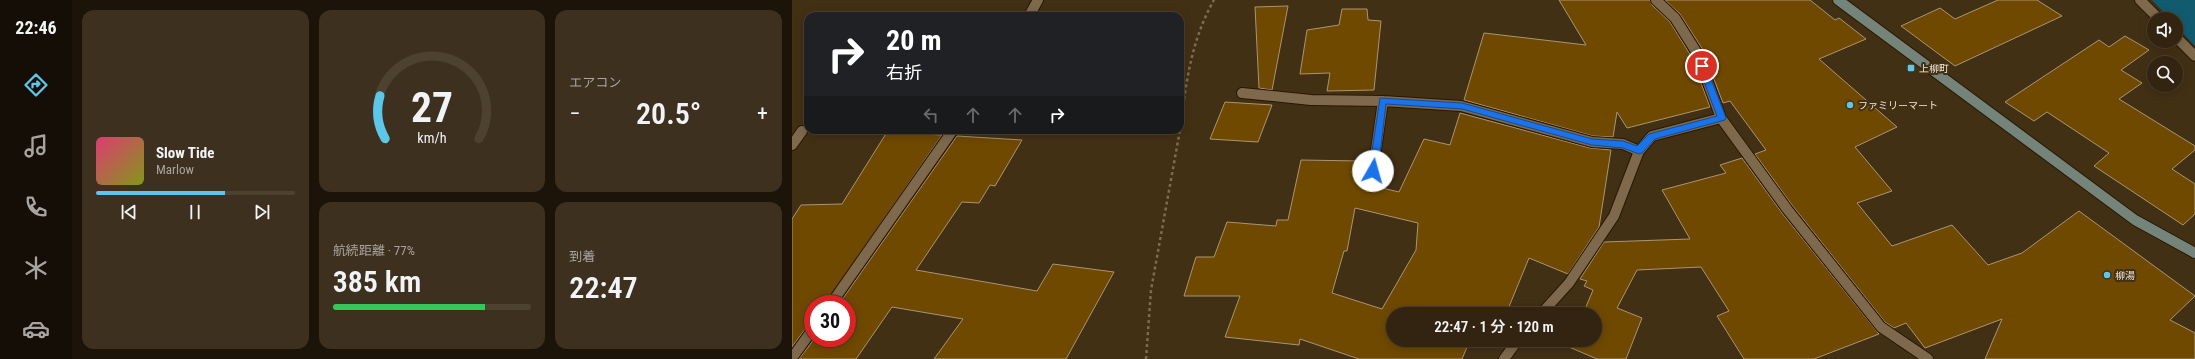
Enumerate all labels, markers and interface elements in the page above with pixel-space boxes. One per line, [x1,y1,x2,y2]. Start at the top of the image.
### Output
map controls [2147,12,2183,92]
button: sound [2147,12,2183,48]
text: 22:46 [15,17,57,38]
text: 20 m [886,24,942,57]
icon: right [820,28,872,80]
pin [1685,49,1719,83]
icon: arrive [1691,55,1713,77]
button: search [2147,56,2183,92]
text: 右折 [886,62,922,83]
marker: 上柳町 [1906,63,1916,73]
place label: 上柳町 [1919,63,1949,74]
icon: directions [22,71,50,99]
text: エアコン [569,75,621,90]
text: 27 [411,83,453,132]
text: 20.5° [636,96,701,131]
marker: ファミリーマート [1845,100,1855,110]
place label: ファミリーマート [1858,100,1938,111]
text: − [569,101,580,126]
text: + [757,101,768,126]
icon: left [920,104,942,126]
icon: ahead [962,104,984,126]
icon: ahead [1004,104,1026,126]
icon: right [1046,104,1068,126]
text: km/h [417,129,447,145]
icon: music [22,132,50,160]
text: Slow Tide [156,144,214,162]
position arrow [1352,150,1394,192]
text: Marlow [156,162,194,177]
icon: phone [22,193,50,221]
icon: previous [118,201,140,223]
icon: pause [184,201,206,223]
icon: next [251,201,273,223]
text: 航続距離 · 77% [333,243,415,258]
text: 到着 [569,249,595,264]
icon: climate [22,254,50,282]
text: 385 km [333,264,421,299]
text: 22:47 [569,270,638,305]
marker: 柳湯 [2102,270,2112,280]
place label: 柳湯 [2115,270,2135,281]
speed limit sign: 30 [804,295,856,347]
icon: car [22,315,50,343]
text: 22:47 · 1 分 · 120 m [1434,318,1554,336]

